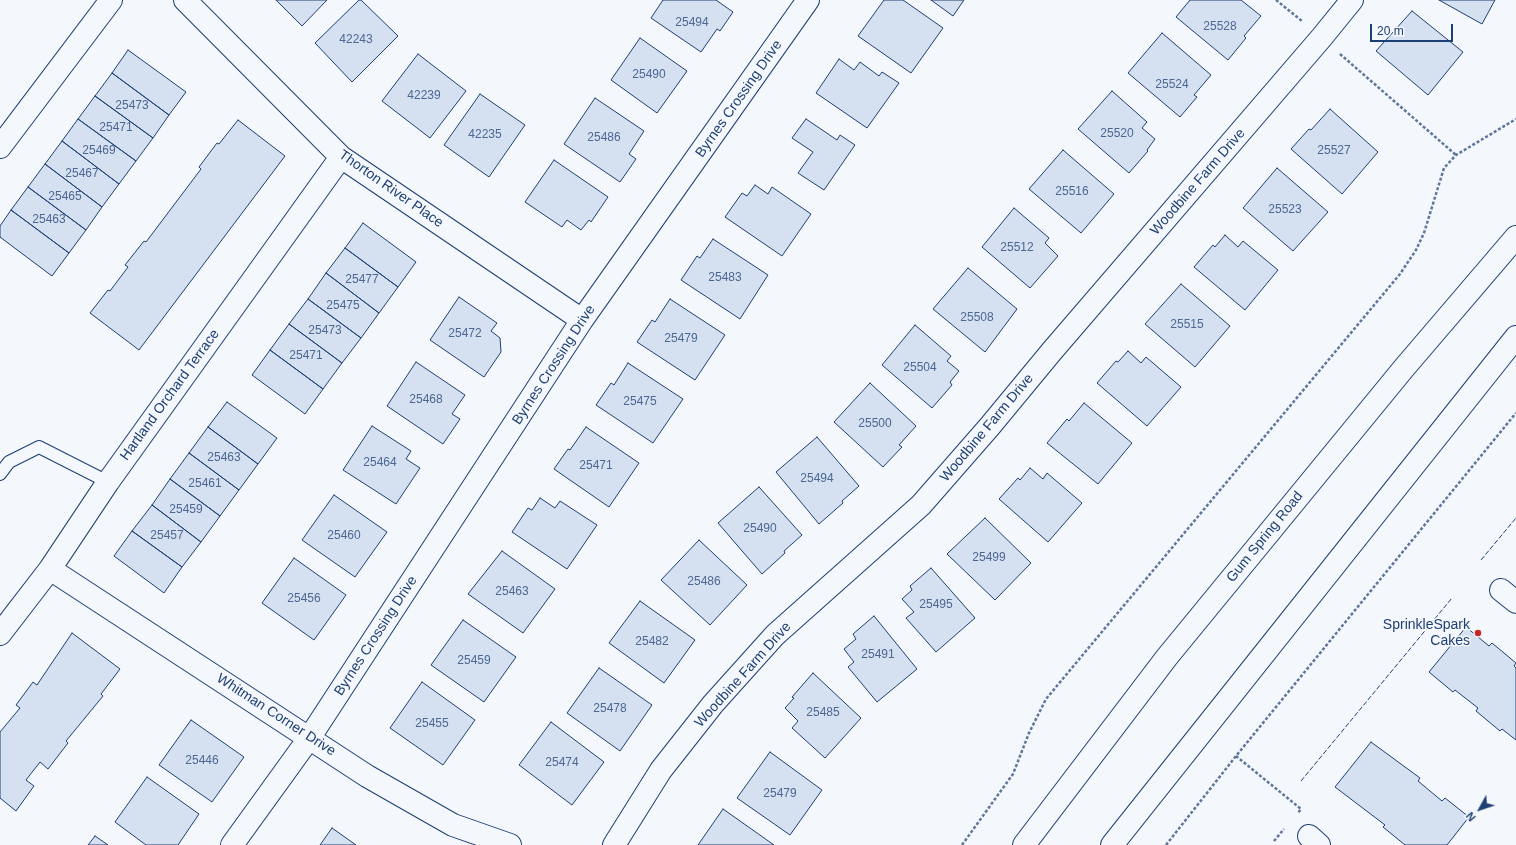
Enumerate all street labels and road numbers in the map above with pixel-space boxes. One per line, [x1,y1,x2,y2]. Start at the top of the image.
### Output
street label: Byrnes Crossing Drive [692,37,786,161]
street label: Woodbine Farm Drive [1147,125,1249,239]
street label: Thorton River Place [336,147,446,231]
street label: Byrnes Crossing Drive [509,302,599,428]
street label: Hartland Orchard Terrace [117,326,223,464]
street label: Woodbine Farm Drive [937,371,1037,485]
street label: Gum Spring Road [1223,488,1307,586]
street label: Byrnes Crossing Drive [331,573,421,699]
street label: Woodbine Farm Drive [691,619,795,731]
street label: Whitman Corner Drive [213,670,339,760]

